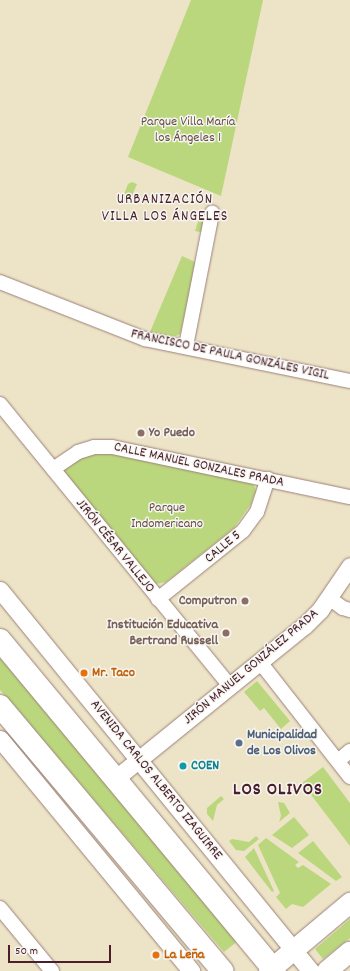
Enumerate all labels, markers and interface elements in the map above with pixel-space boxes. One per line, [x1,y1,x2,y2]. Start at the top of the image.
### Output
park label: Parque Villa María los Ángeles 1 [141,114,235,146]
district label: URBANIZACIÓN VILLA LOS ÁNGELES [102,191,228,226]
street label: FRANCISCO DE PAULA GONZÁLES VIGIL [129,326,331,384]
place label: Yo Puedo [149,425,195,441]
marker: Yo Puedo [136,428,146,438]
street label: CALLE MANUEL GONZALES PRADA [112,439,286,491]
street label: JIRÓN CÉSAR VALLEJO [72,495,158,597]
park label: Parque Indomericano [131,500,203,532]
street label: CALLE 5 [201,527,245,567]
place label: Computron [179,593,237,609]
marker: Computron [240,596,250,606]
street label: JIRÓN MANUEL GONZÁLEZ PRADA [180,605,322,729]
place label: Institución Educativa Bertrand Russell [107,617,218,650]
marker: Institución Educativa Bertrand Russell [221,628,231,638]
place label: Mr. Taco [92,665,135,681]
marker: Mr. Taco [79,668,89,678]
street label: AVENIDA CARLOS ALBERTO IZAGUIRRE [86,697,226,863]
place label: Municipalidad de Los Olivos [247,727,317,760]
marker: Municipalidad de Los Olivos [234,738,244,748]
place label: COEN [191,758,219,774]
marker: COEN [178,761,188,771]
district label: LOS OLIVOS [233,780,323,802]
scale bar [10,937,113,963]
text: 50 m [15,943,38,960]
place label: La Leña [164,947,204,963]
marker: La Leña [151,950,161,960]

